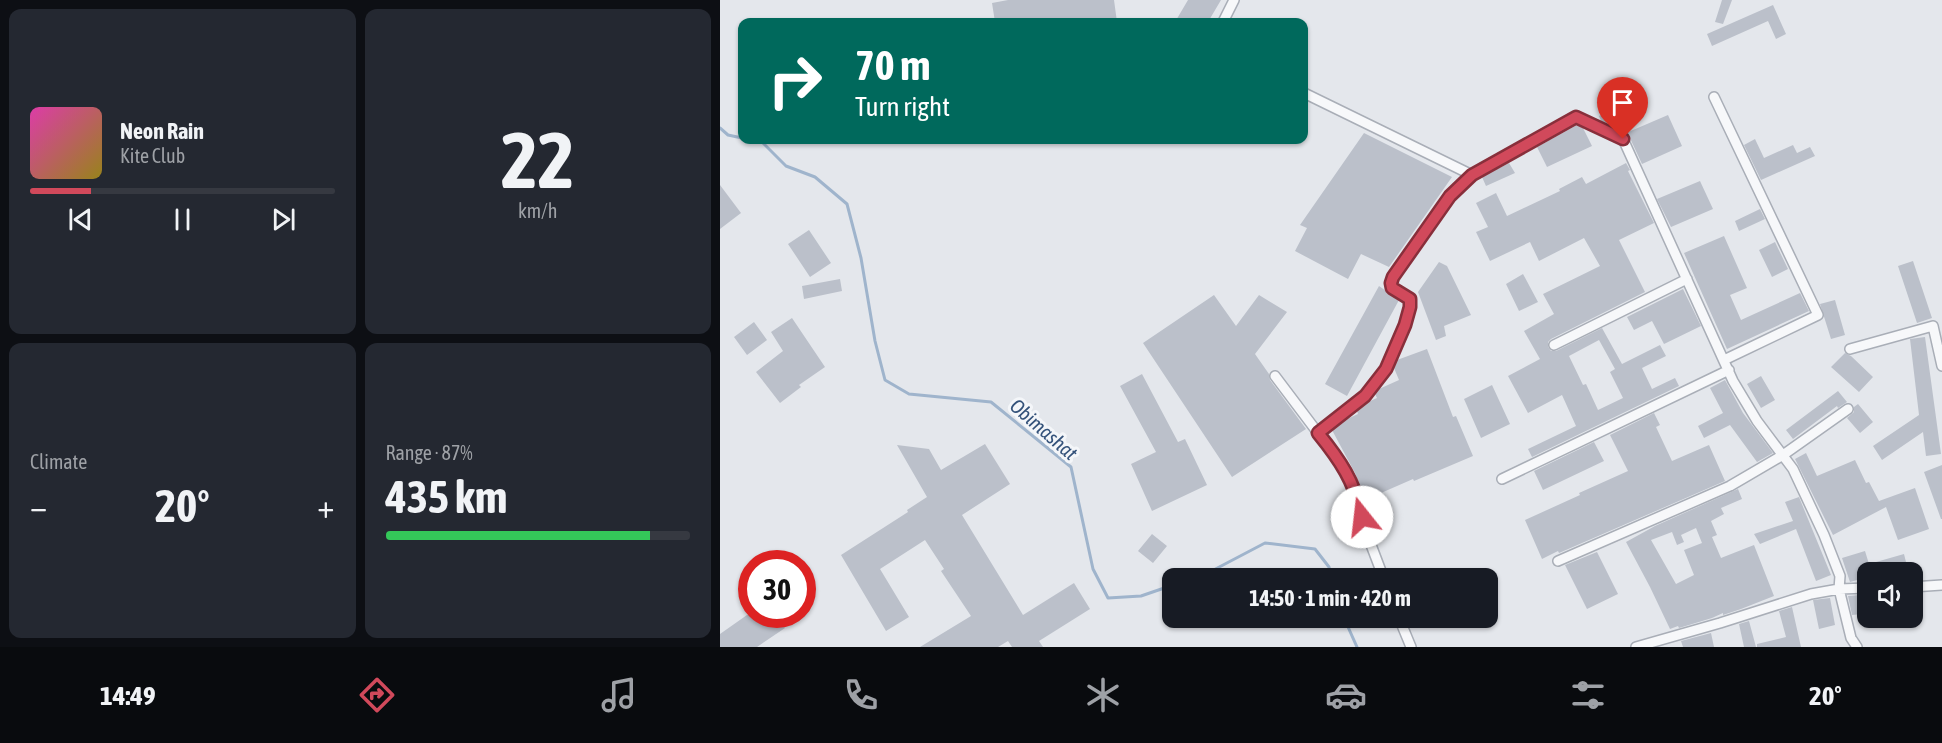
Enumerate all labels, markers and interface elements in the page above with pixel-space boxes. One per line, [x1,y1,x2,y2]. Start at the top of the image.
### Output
text: 70 m [855,41,930,89]
icon: right [756,42,834,120]
pin [1597,77,1648,139]
icon: arrive [1606,86,1639,119]
text: Turn right [855,91,950,122]
text: 22 [501,115,574,205]
text: Neon Rain [120,118,204,144]
text: Kite Club [120,144,185,167]
text: km/h [518,199,558,222]
icon: previous [64,203,97,236]
icon: pause [166,203,199,236]
icon: next [267,203,300,236]
water label: Obimashat [1006,394,1082,464]
text: Range · 87% [386,441,473,464]
text: Climate [30,450,87,473]
text: 435 km [386,471,507,523]
text: 20° [155,480,210,532]
position arrow [1330,485,1394,549]
text: − [30,487,47,525]
text: + [317,487,334,525]
speed limit sign: 30 [738,550,816,628]
map controls [1857,562,1923,628]
button: sound [1857,562,1923,628]
text: 14:50 · 1 min · 420 m [1249,585,1411,611]
icon: directions [356,674,398,716]
icon: music [598,674,640,716]
icon: phone [840,674,882,716]
icon: climate [1082,674,1124,716]
icon: car [1325,674,1367,716]
icon: filters [1567,674,1609,716]
text: 14:49 [100,680,156,711]
text: 20° [1809,680,1842,711]

